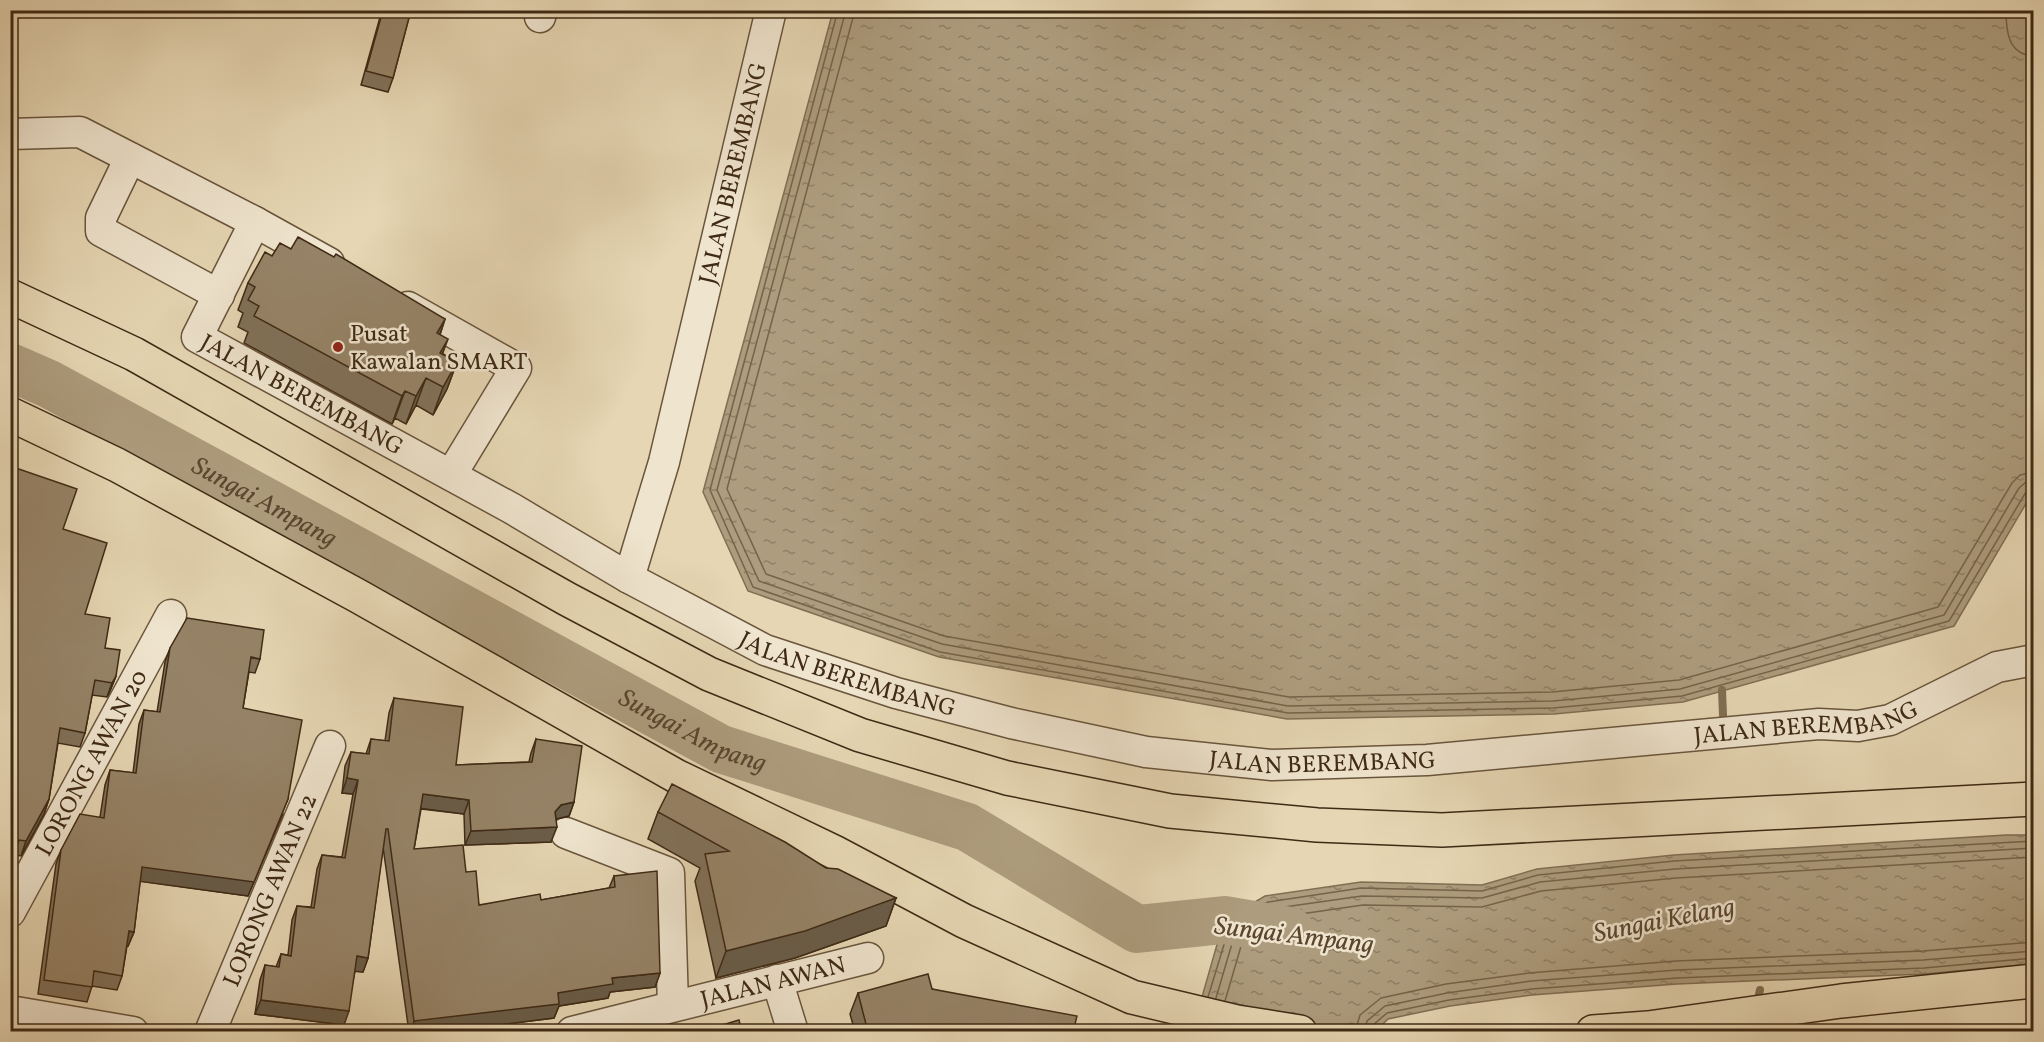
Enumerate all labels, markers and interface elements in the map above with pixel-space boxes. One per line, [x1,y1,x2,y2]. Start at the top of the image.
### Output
street label: JALAN BEREMBANG [692,59,777,288]
place label: Pusat Kawalan SMART [350,318,528,380]
street label: JALAN BEREMBANG [193,327,409,465]
marker: Pusat Kawalan SMART [331,340,345,354]
water label: Sungai Ampang [185,449,343,557]
street label: JALAN BEREMBANG [732,624,959,727]
street label: LORONG AWAN 20 [28,664,157,863]
water label: Sungai Ampang [612,681,770,782]
street label: JALAN BEREMBANG [1692,693,1925,754]
street label: JALAN BEREMBANG [1207,744,1438,784]
street label: LORONG AWAN 22 [216,789,327,993]
water label: Sungai Kelang [1591,890,1738,952]
water label: Sungai Ampang [1212,908,1375,964]
street label: JALAN AWAN [697,949,849,1018]

